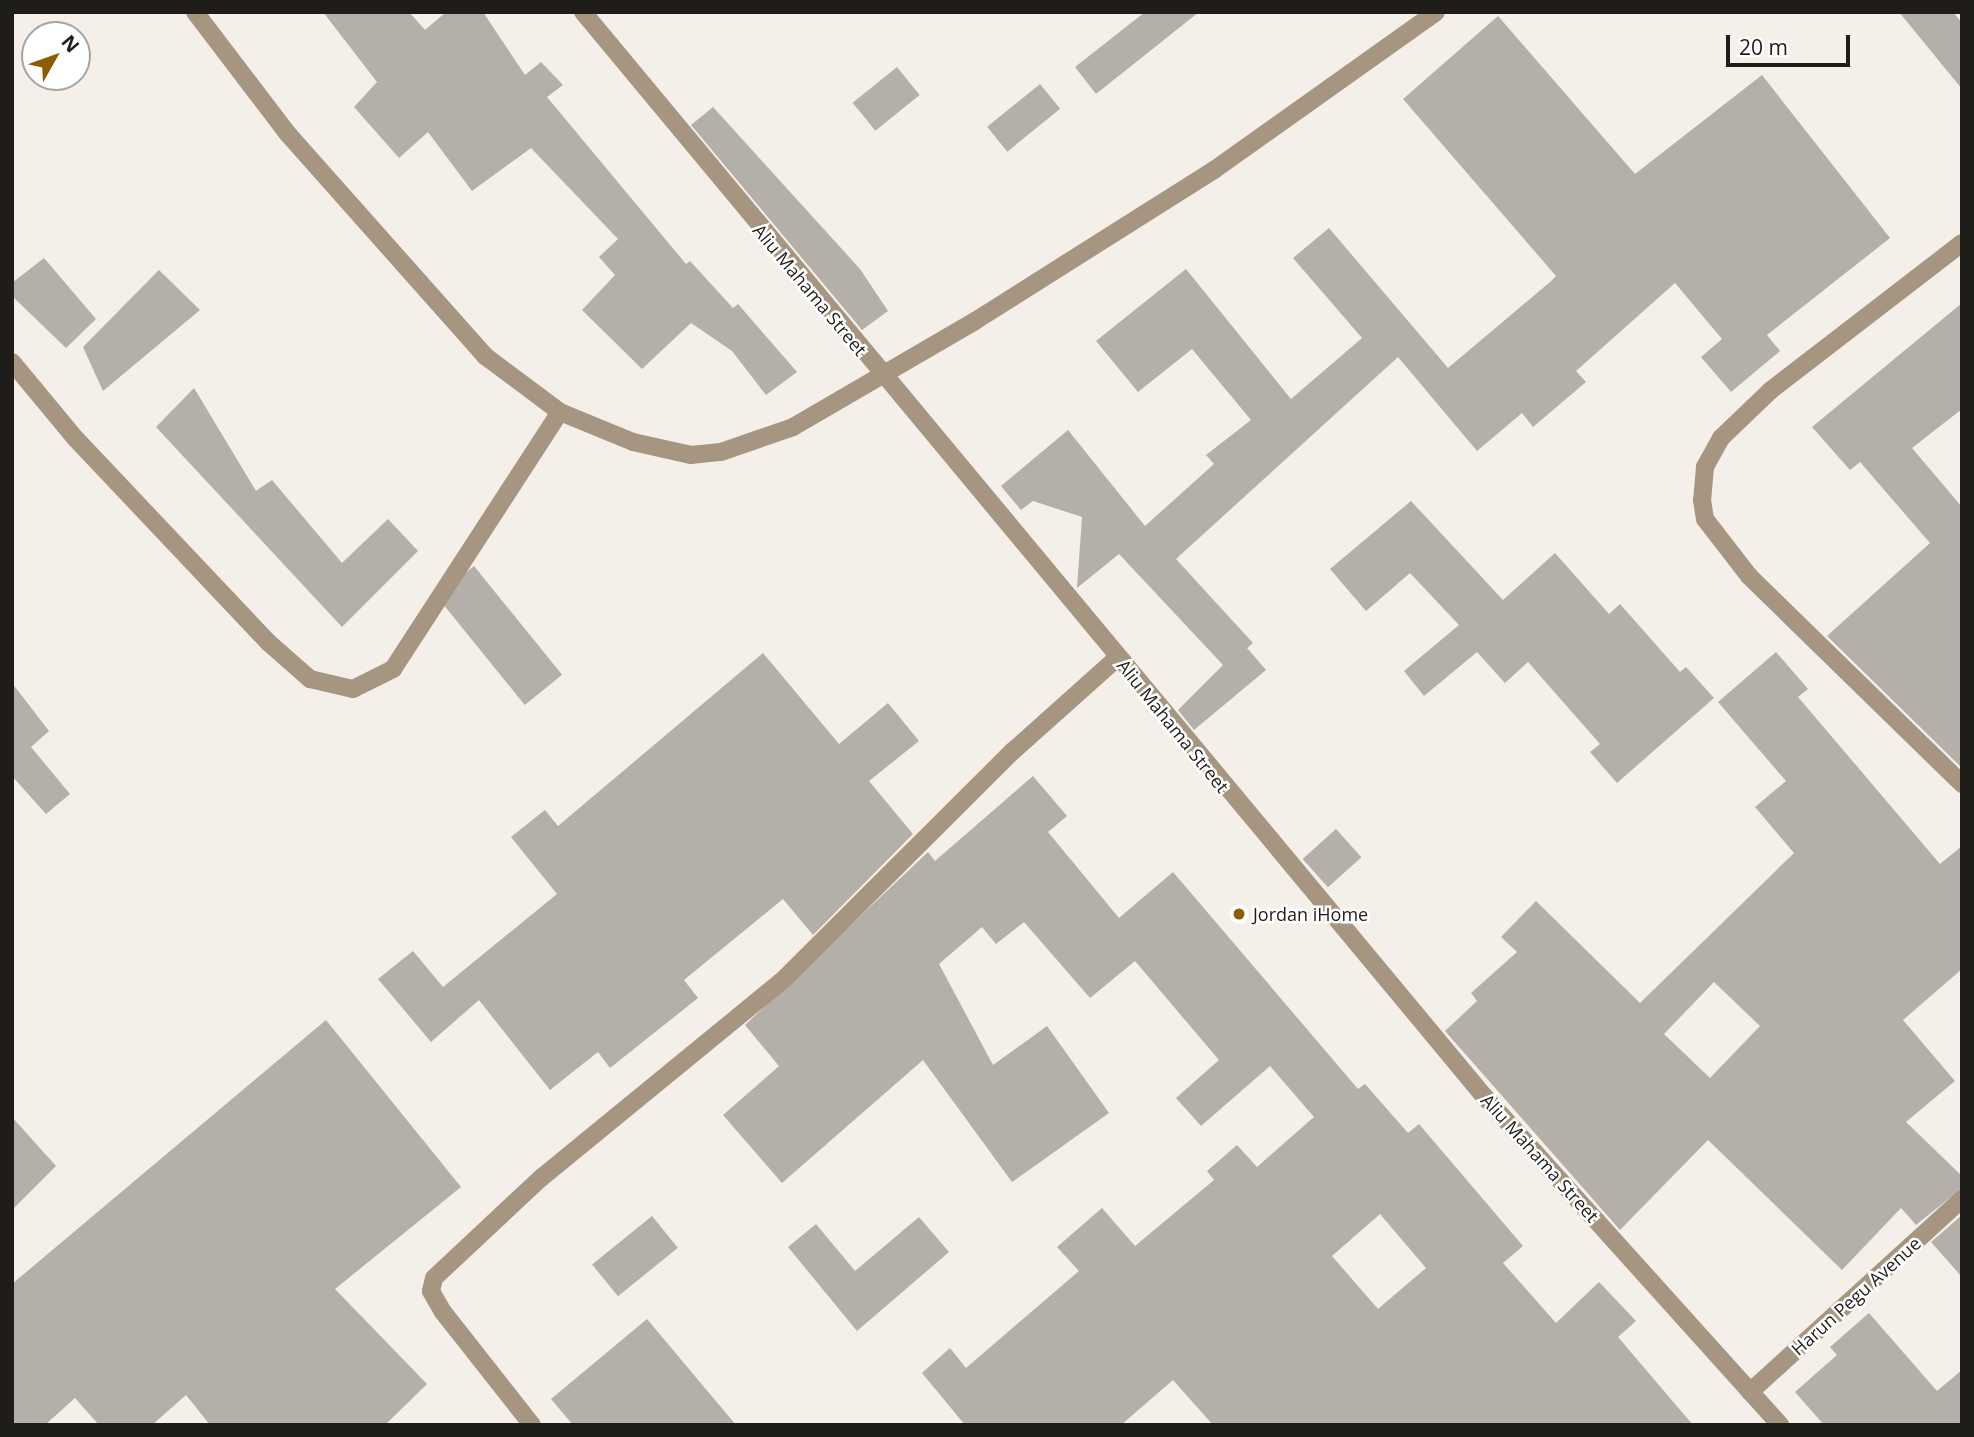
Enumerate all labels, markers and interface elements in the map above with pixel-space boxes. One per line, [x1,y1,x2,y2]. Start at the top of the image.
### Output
north arrow [21,21,91,91]
scale bar [1729,21,1853,65]
text: N [56,30,85,58]
text: 20 m [1739,33,1788,61]
street label: Aliu Mahama Street [749,220,871,360]
street label: Aliu Mahama Street [1113,655,1233,797]
place label: Jordan iHome [1253,903,1368,925]
marker: Jordan iHome [1231,906,1247,922]
street label: Aliu Mahama Street [1477,1089,1603,1227]
street label: Harun Pegu Avenue [1787,1232,1925,1360]

